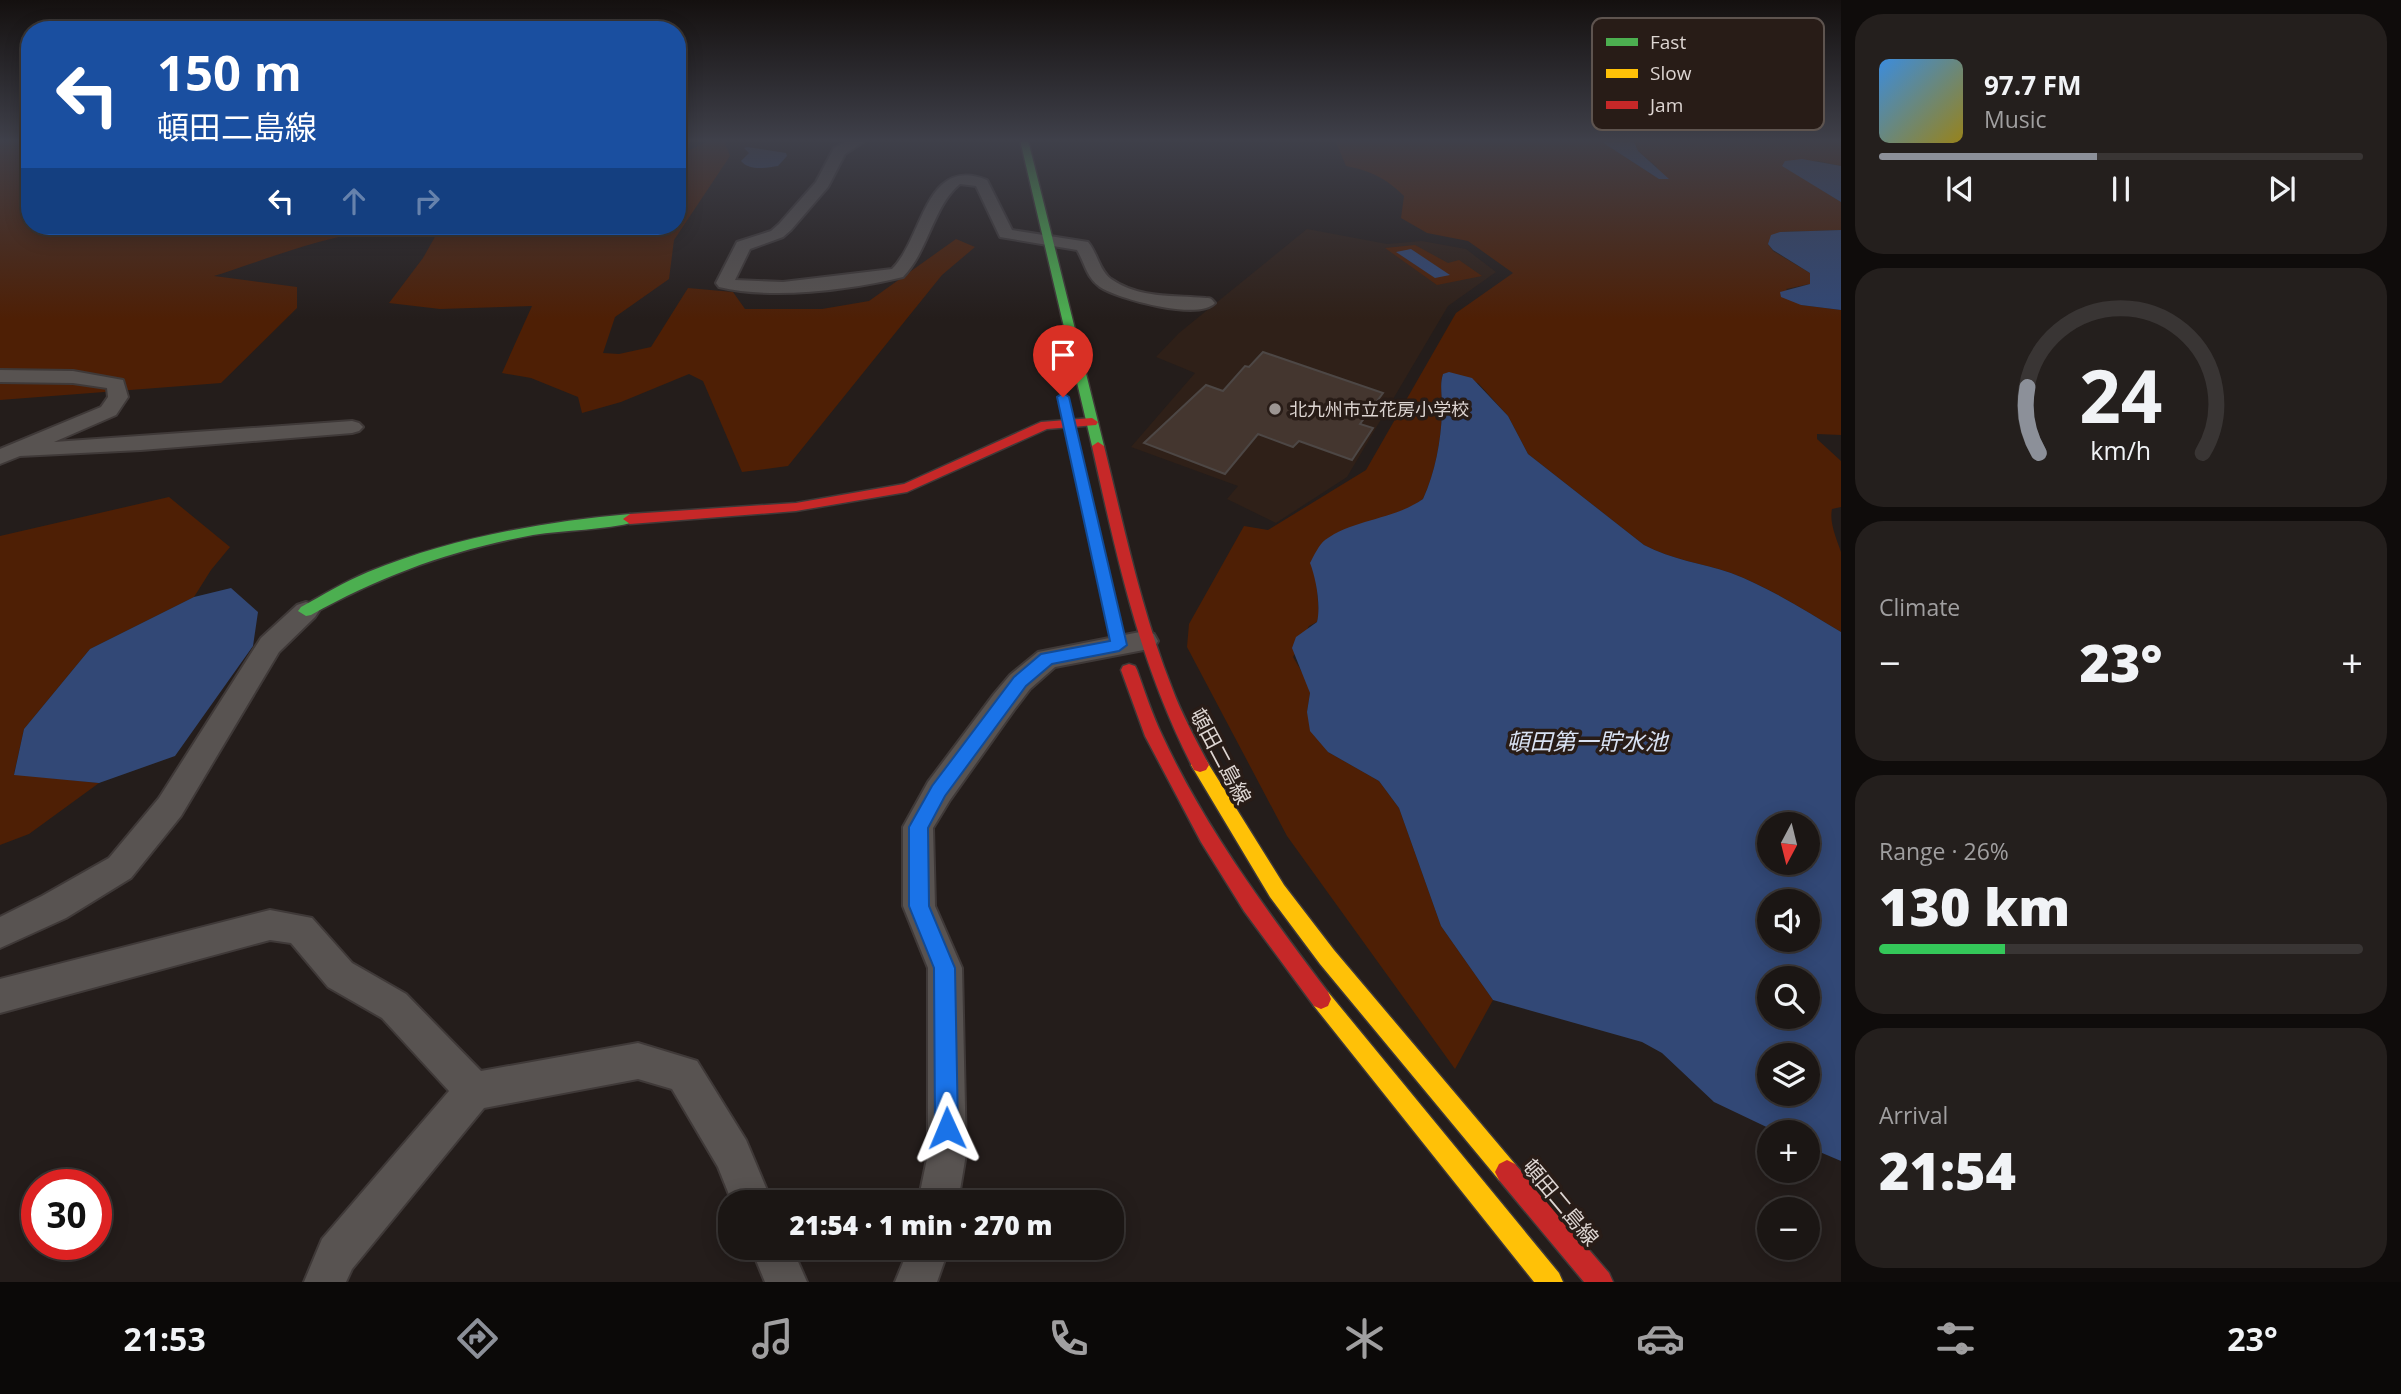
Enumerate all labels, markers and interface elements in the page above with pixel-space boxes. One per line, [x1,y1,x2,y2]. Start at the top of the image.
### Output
legend [1592,18,1824,130]
text: Fast [1650,29,1686,55]
text: 150 m [157,39,302,105]
icon: left [42,49,133,140]
text: Slow [1650,60,1692,86]
text: 97.7 FM [1984,67,2082,103]
text: Jam [1648,92,1683,118]
text: Music [1984,103,2047,135]
text: 頓田二島線 [157,105,317,148]
icon: previous [1941,170,1979,208]
icon: pause [2102,170,2140,208]
icon: next [2263,170,2301,208]
icon: left [262,182,300,220]
icon: ahead [335,182,373,220]
icon: right [408,182,446,220]
pin [1033,325,1093,397]
icon: arrive [1044,336,1082,374]
text: 24 [2079,346,2163,445]
place label: 北九州市立花房小学校 [1289,397,1469,421]
marker: 北九州市立花房小学校 [1267,401,1283,417]
text: km/h [2091,433,2151,467]
text: Climate [1879,591,1960,623]
text: 23° [2080,626,2162,697]
text: − [1879,636,1901,688]
text: + [2341,636,2363,688]
street label: 頓田二島線 [1184,703,1258,809]
water label: 頓田第一貯水池 [1507,725,1670,757]
north arrow [1757,812,1820,875]
map controls [1757,812,1820,1260]
text: Range · 26% [1879,835,2009,867]
text: 130 km [1879,870,2070,941]
button: sound [1757,889,1820,952]
button: search [1757,966,1820,1029]
button: layers [1757,1043,1820,1106]
position arrow [910,1091,984,1165]
text: Arrival [1879,1099,1948,1131]
button: + [1757,1120,1820,1183]
text: 21:54 [1879,1134,2016,1205]
street label: 頓田二島線 [1517,1153,1605,1251]
speed limit sign: 30 [21,1169,112,1260]
button: − [1757,1197,1820,1260]
text: 21:54 · 1 min · 270 m [790,1207,1052,1243]
icon: directions [453,1314,502,1363]
icon: music [748,1314,797,1363]
icon: phone [1044,1314,1093,1363]
icon: climate [1340,1314,1389,1363]
icon: car [1636,1314,1685,1363]
icon: filters [1931,1314,1980,1363]
text: 21:53 [123,1317,206,1360]
text: 23° [2227,1317,2278,1360]

